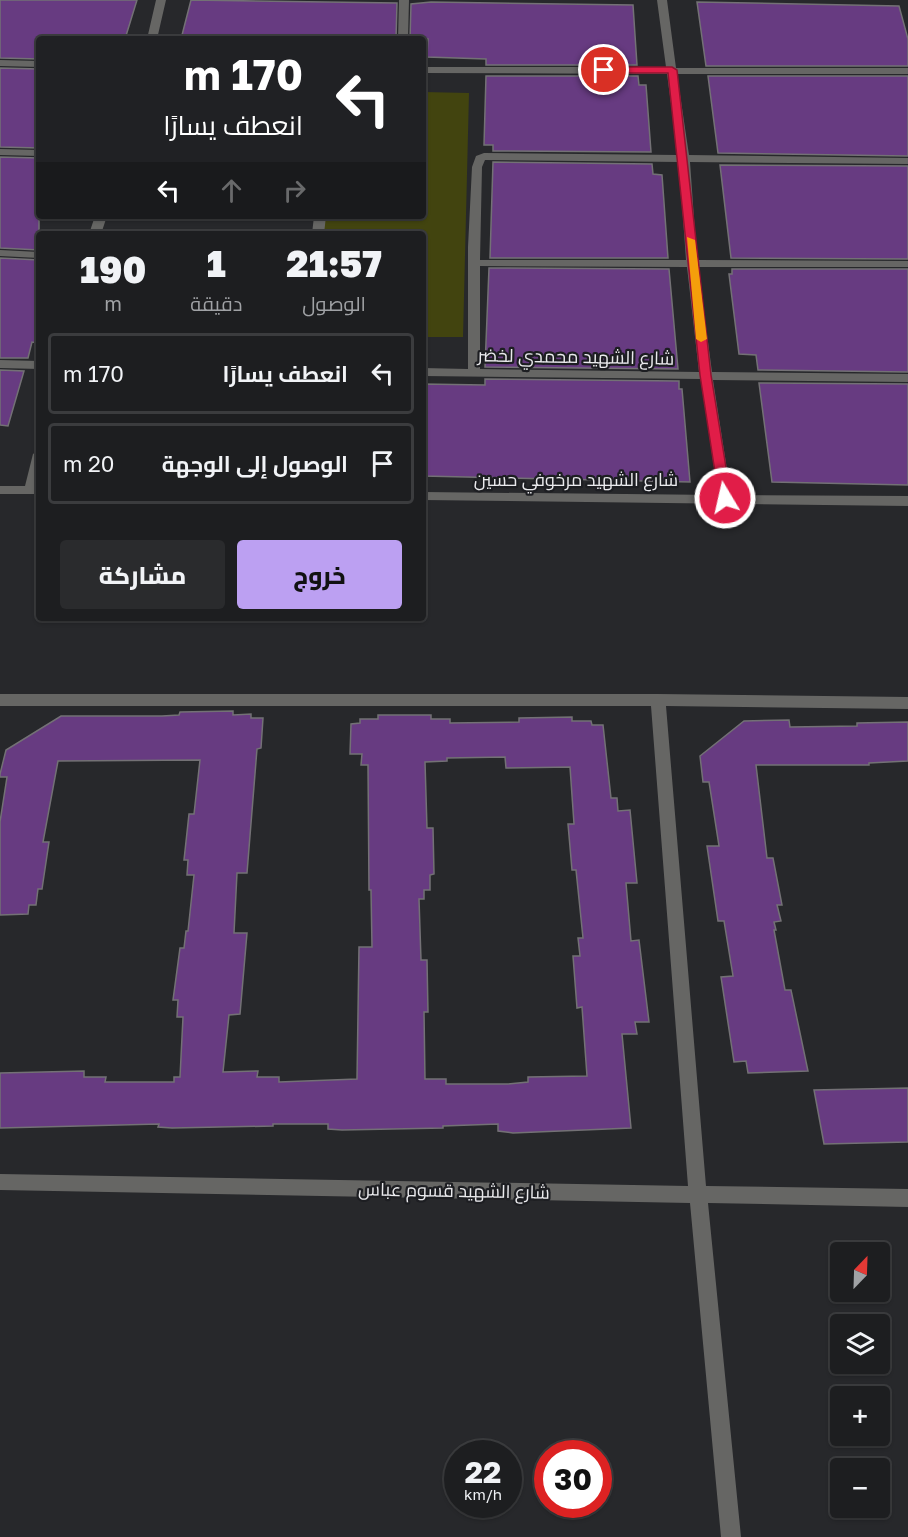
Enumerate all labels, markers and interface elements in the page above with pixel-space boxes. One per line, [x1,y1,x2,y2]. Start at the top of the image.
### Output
pin [578,44,629,95]
text: 170 m [184,49,303,99]
icon: arrive [587,53,620,86]
icon: left [324,60,402,138]
text: انعطف يسارًا [163,109,303,141]
icon: left [152,174,185,207]
icon: ahead [215,174,248,207]
icon: right [278,174,311,207]
text: 1 [207,242,226,285]
text: 21:57 [286,242,382,285]
text: 190 [80,248,146,291]
text: m [104,291,122,315]
text: دقيقة [190,291,242,315]
text: الوصول [302,291,366,315]
street label: شارع الشهيد محمدي لخضر [476,343,675,373]
icon: left [366,357,399,390]
text: 170 m [63,360,124,387]
text: انعطف يسارًا [223,360,348,387]
icon: arrive [366,447,399,480]
text: 20 m [63,450,114,477]
text: الوصول إلى الوجهة [162,450,348,477]
position arrow [693,466,757,530]
street label: شارع الشهيد مرخوفي حسين [474,468,678,494]
button: مشاركة [60,540,225,609]
button: خروج [237,540,402,609]
street label: شارع الشهيد قسوم عباس [358,1177,550,1205]
north arrow [830,1242,890,1302]
map controls [830,1242,890,1518]
button: layers [830,1314,890,1374]
button: + [830,1386,890,1446]
speed limit sign: 30 [534,1440,612,1518]
text: 22 [465,1454,501,1490]
button: − [830,1458,890,1518]
text: km/h [464,1485,502,1503]

